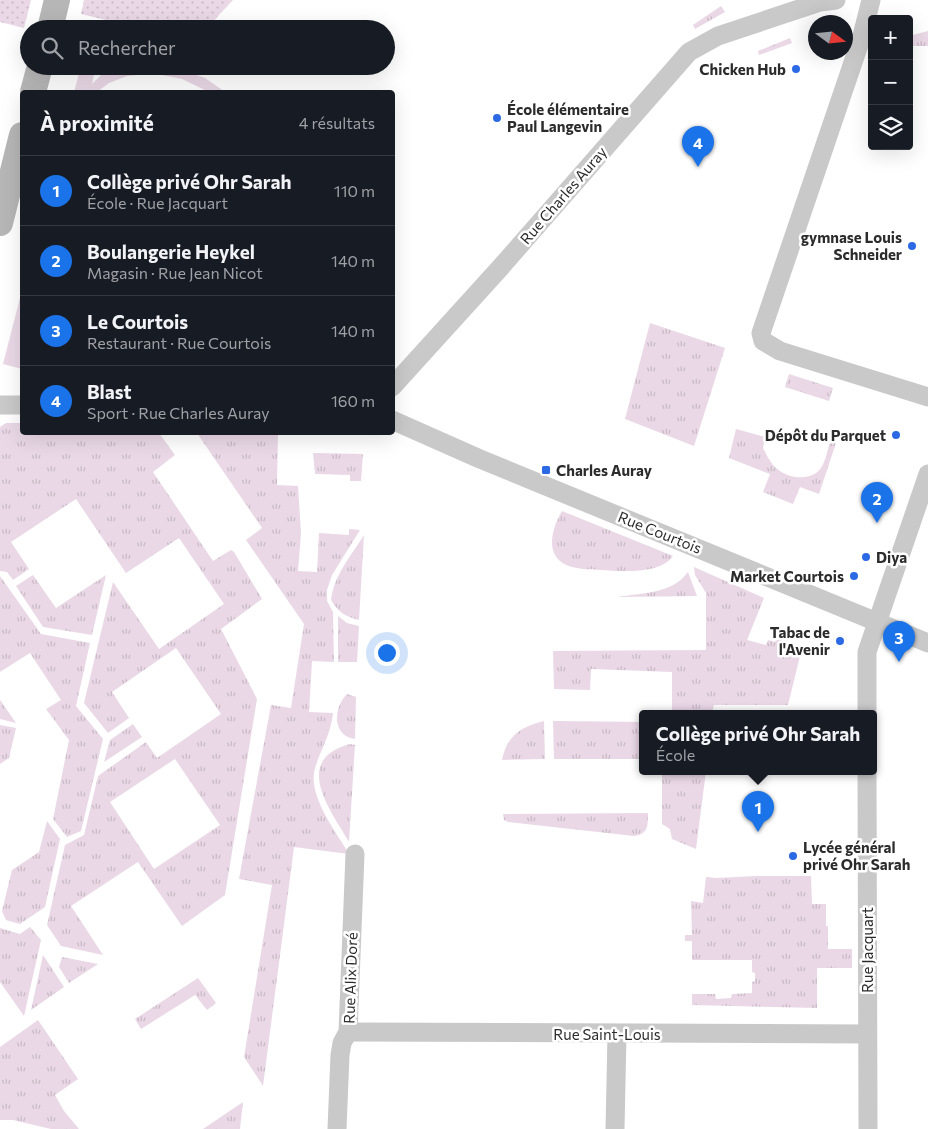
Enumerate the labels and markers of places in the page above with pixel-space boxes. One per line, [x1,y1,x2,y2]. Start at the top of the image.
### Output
place label: Chicken Hub [699,60,786,78]
marker: Chicken Hub [790,63,802,75]
place label: École élémentaire Paul Langevin [507,100,629,135]
marker: École élémentaire Paul Langevin [491,112,503,124]
pin: 4 [682,126,714,167]
place label: gymnase Louis Schneider [801,228,902,263]
marker: gymnase Louis Schneider [906,240,918,252]
place label: Dépôt du Parquet [765,426,886,444]
marker: Dépôt du Parquet [890,429,902,441]
place label: Charles Auray [556,461,653,479]
marker: Charles Auray [540,464,552,476]
pin: 2 [861,482,893,523]
place label: Diya [876,548,907,566]
marker: Diya [860,551,872,563]
place label: Market Courtois [730,567,844,585]
marker: Market Courtois [848,570,860,582]
pin: 3 [883,621,915,662]
place label: Tabac de l'Avenir [770,623,830,658]
marker: Tabac de l'Avenir [834,635,846,647]
pin: 1 [742,791,774,832]
place label: Lycée général privé Ohr Sarah [803,838,910,873]
marker: Lycée général privé Ohr Sarah [787,850,799,862]

